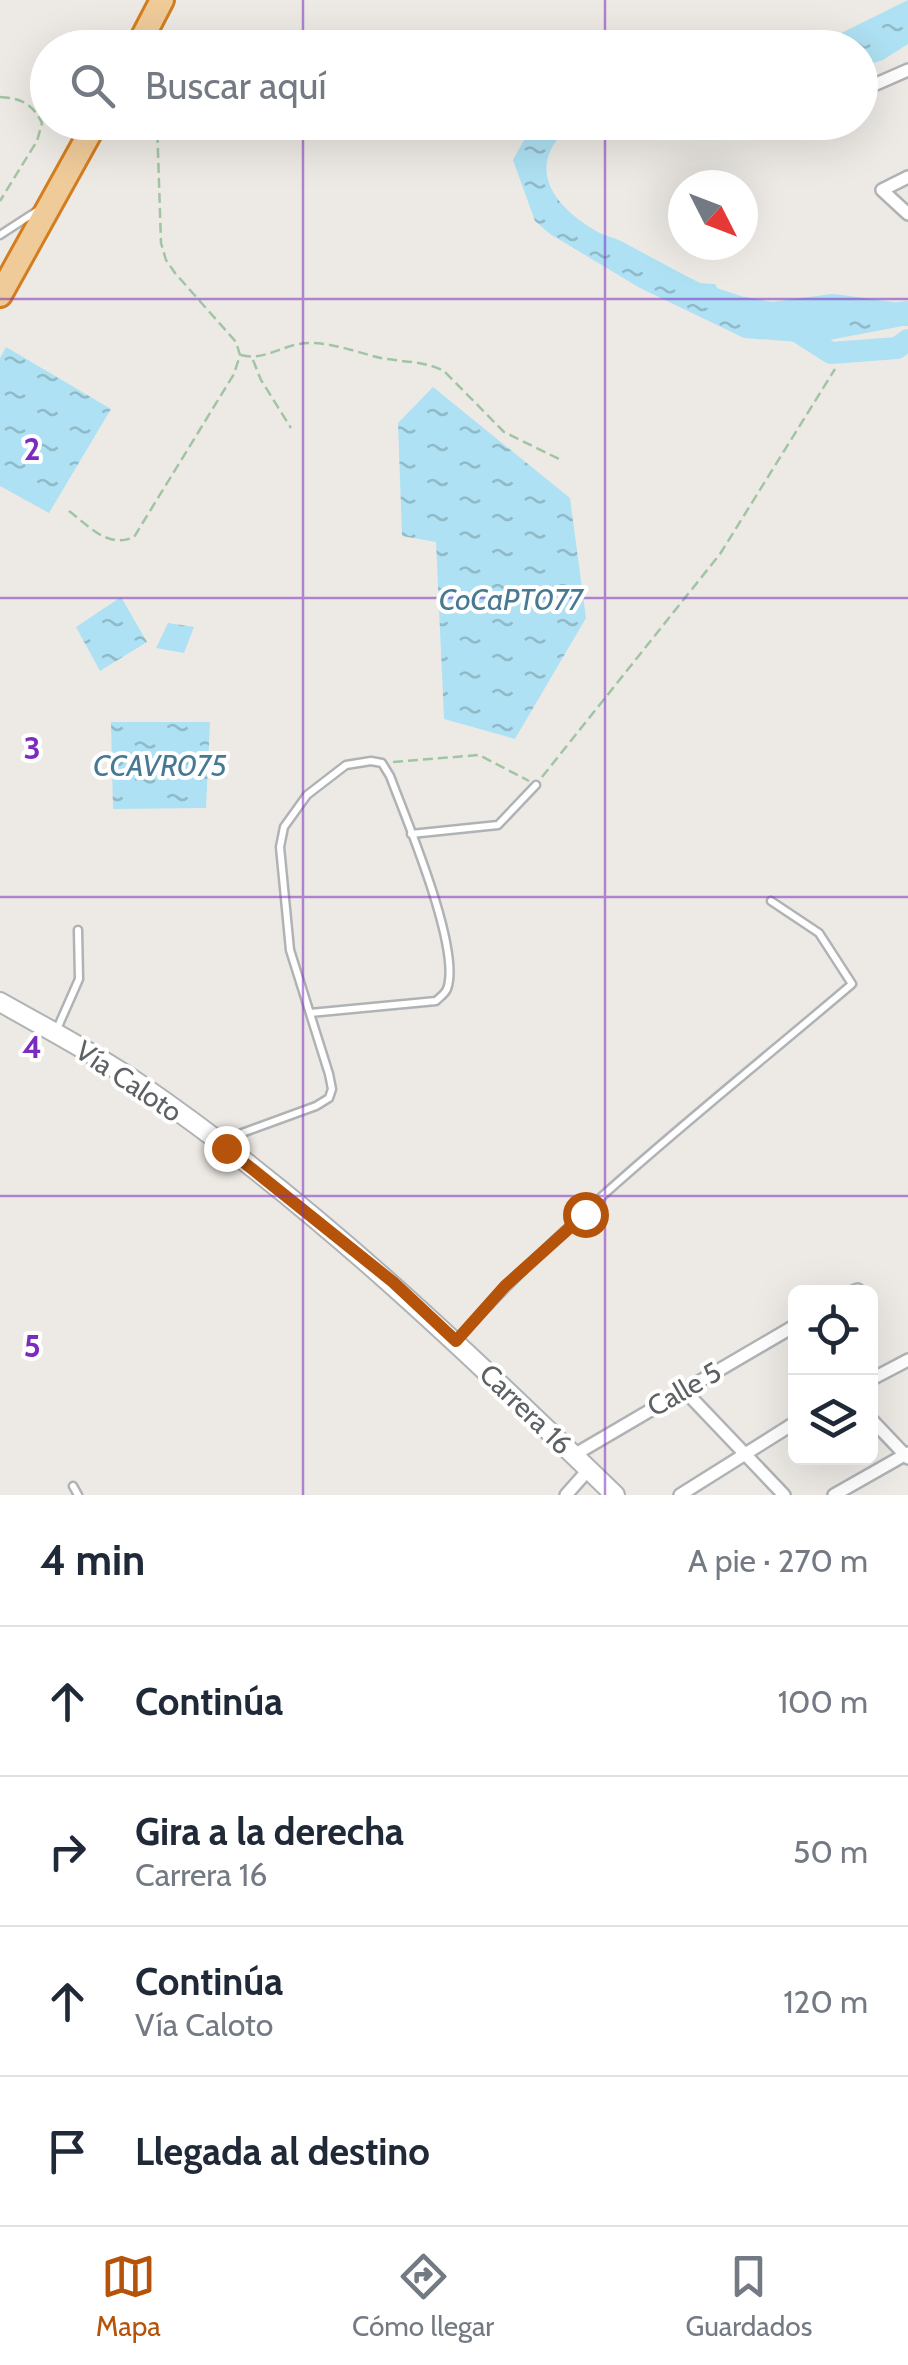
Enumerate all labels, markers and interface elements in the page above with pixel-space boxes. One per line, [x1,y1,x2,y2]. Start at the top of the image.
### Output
search box [30,30,878,140]
icon: search [65,58,120,113]
text: Buscar aquí [145,62,327,109]
north arrow [668,170,758,260]
text: 2 [24,429,40,468]
water label: CoCaPT077 [439,581,585,618]
text: 3 [23,728,41,767]
water label: CCAVR075 [93,747,227,784]
text: 4 [22,1027,42,1066]
street label: Vía Caloto [69,1033,189,1129]
route end [204,1126,250,1172]
route start [563,1192,609,1238]
map controls [788,1285,878,1465]
button: locate [788,1285,878,1375]
text: 5 [23,1326,41,1365]
street label: Calle 5 [641,1354,727,1424]
street label: Carrera 16 [473,1357,579,1461]
button: layers [788,1375,878,1465]
text: 4 min [40,1534,145,1586]
text: A pie · 270 m [688,1541,868,1580]
icon: ahead [40,1674,95,1729]
text: Continúa [135,1678,283,1725]
text: 100 m [778,1682,868,1721]
text: Gira a la derecha [135,1808,404,1855]
icon: right [40,1824,95,1879]
text: 50 m [793,1832,868,1871]
text: Carrera 16 [135,1855,267,1894]
text: Continúa [135,1958,283,2005]
icon: ahead [40,1974,95,2029]
text: 120 m [783,1982,868,2021]
text: Vía Caloto [135,2005,273,2044]
icon: arrive [40,2124,95,2179]
text: Llegada al destino [135,2128,430,2175]
tab: Mapa [96,2249,161,2343]
tab: Cómo llegar [352,2249,494,2343]
tab: Guardados [686,2249,812,2343]

